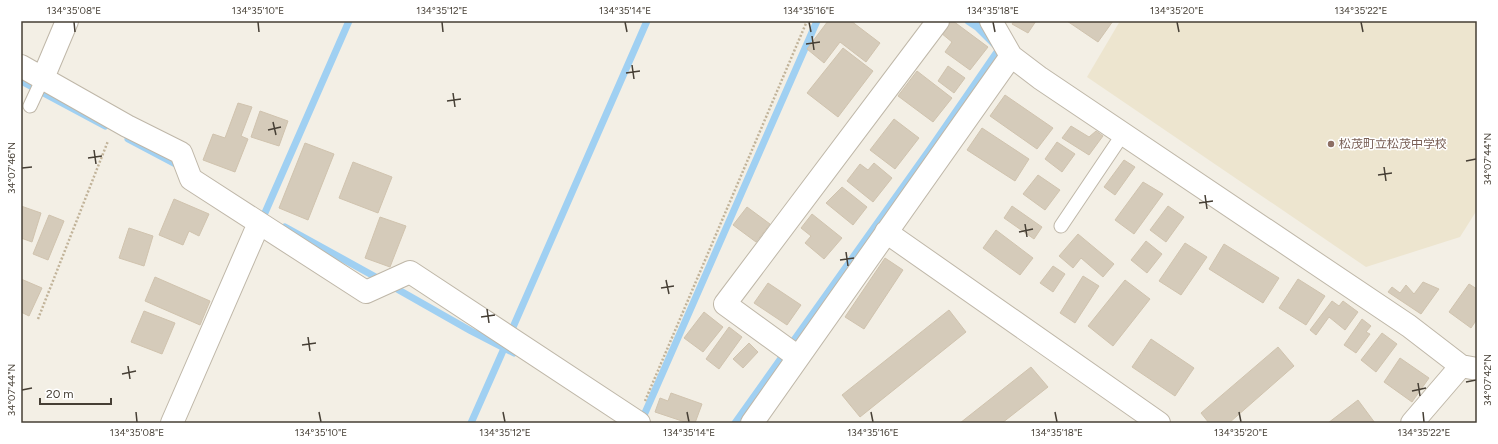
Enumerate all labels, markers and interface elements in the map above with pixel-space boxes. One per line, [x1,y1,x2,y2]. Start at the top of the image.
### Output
text: 134°35'08"E [47,4,101,17]
text: 134°35'10"E [232,4,284,17]
text: 134°35'12"E [416,4,468,17]
text: 134°35'14"E [599,4,651,17]
text: 134°35'16"E [783,4,835,17]
text: 134°35'18"E [967,4,1019,17]
text: 134°35'20"E [1150,4,1204,17]
text: 134°35'22"E [1335,4,1388,17]
text: 34°07'44"N [1481,133,1494,185]
place label: 松茂町立松茂中学校 [1339,137,1447,151]
marker: 松茂町立松茂中学校 [1326,139,1336,149]
text: 34°07'46"N [5,142,18,194]
text: 34°07'42"N [1481,354,1494,406]
text: 34°07'44"N [5,364,18,416]
scale bar [40,380,111,406]
text: 20 m [46,387,74,401]
text: 134°35'08"E [110,426,164,439]
text: 134°35'10"E [295,426,347,439]
text: 134°35'12"E [479,426,531,439]
text: 134°35'14"E [663,426,715,439]
text: 134°35'16"E [847,426,899,439]
text: 134°35'18"E [1031,426,1083,439]
text: 134°35'20"E [1214,426,1268,439]
text: 134°35'22"E [1398,426,1451,439]

